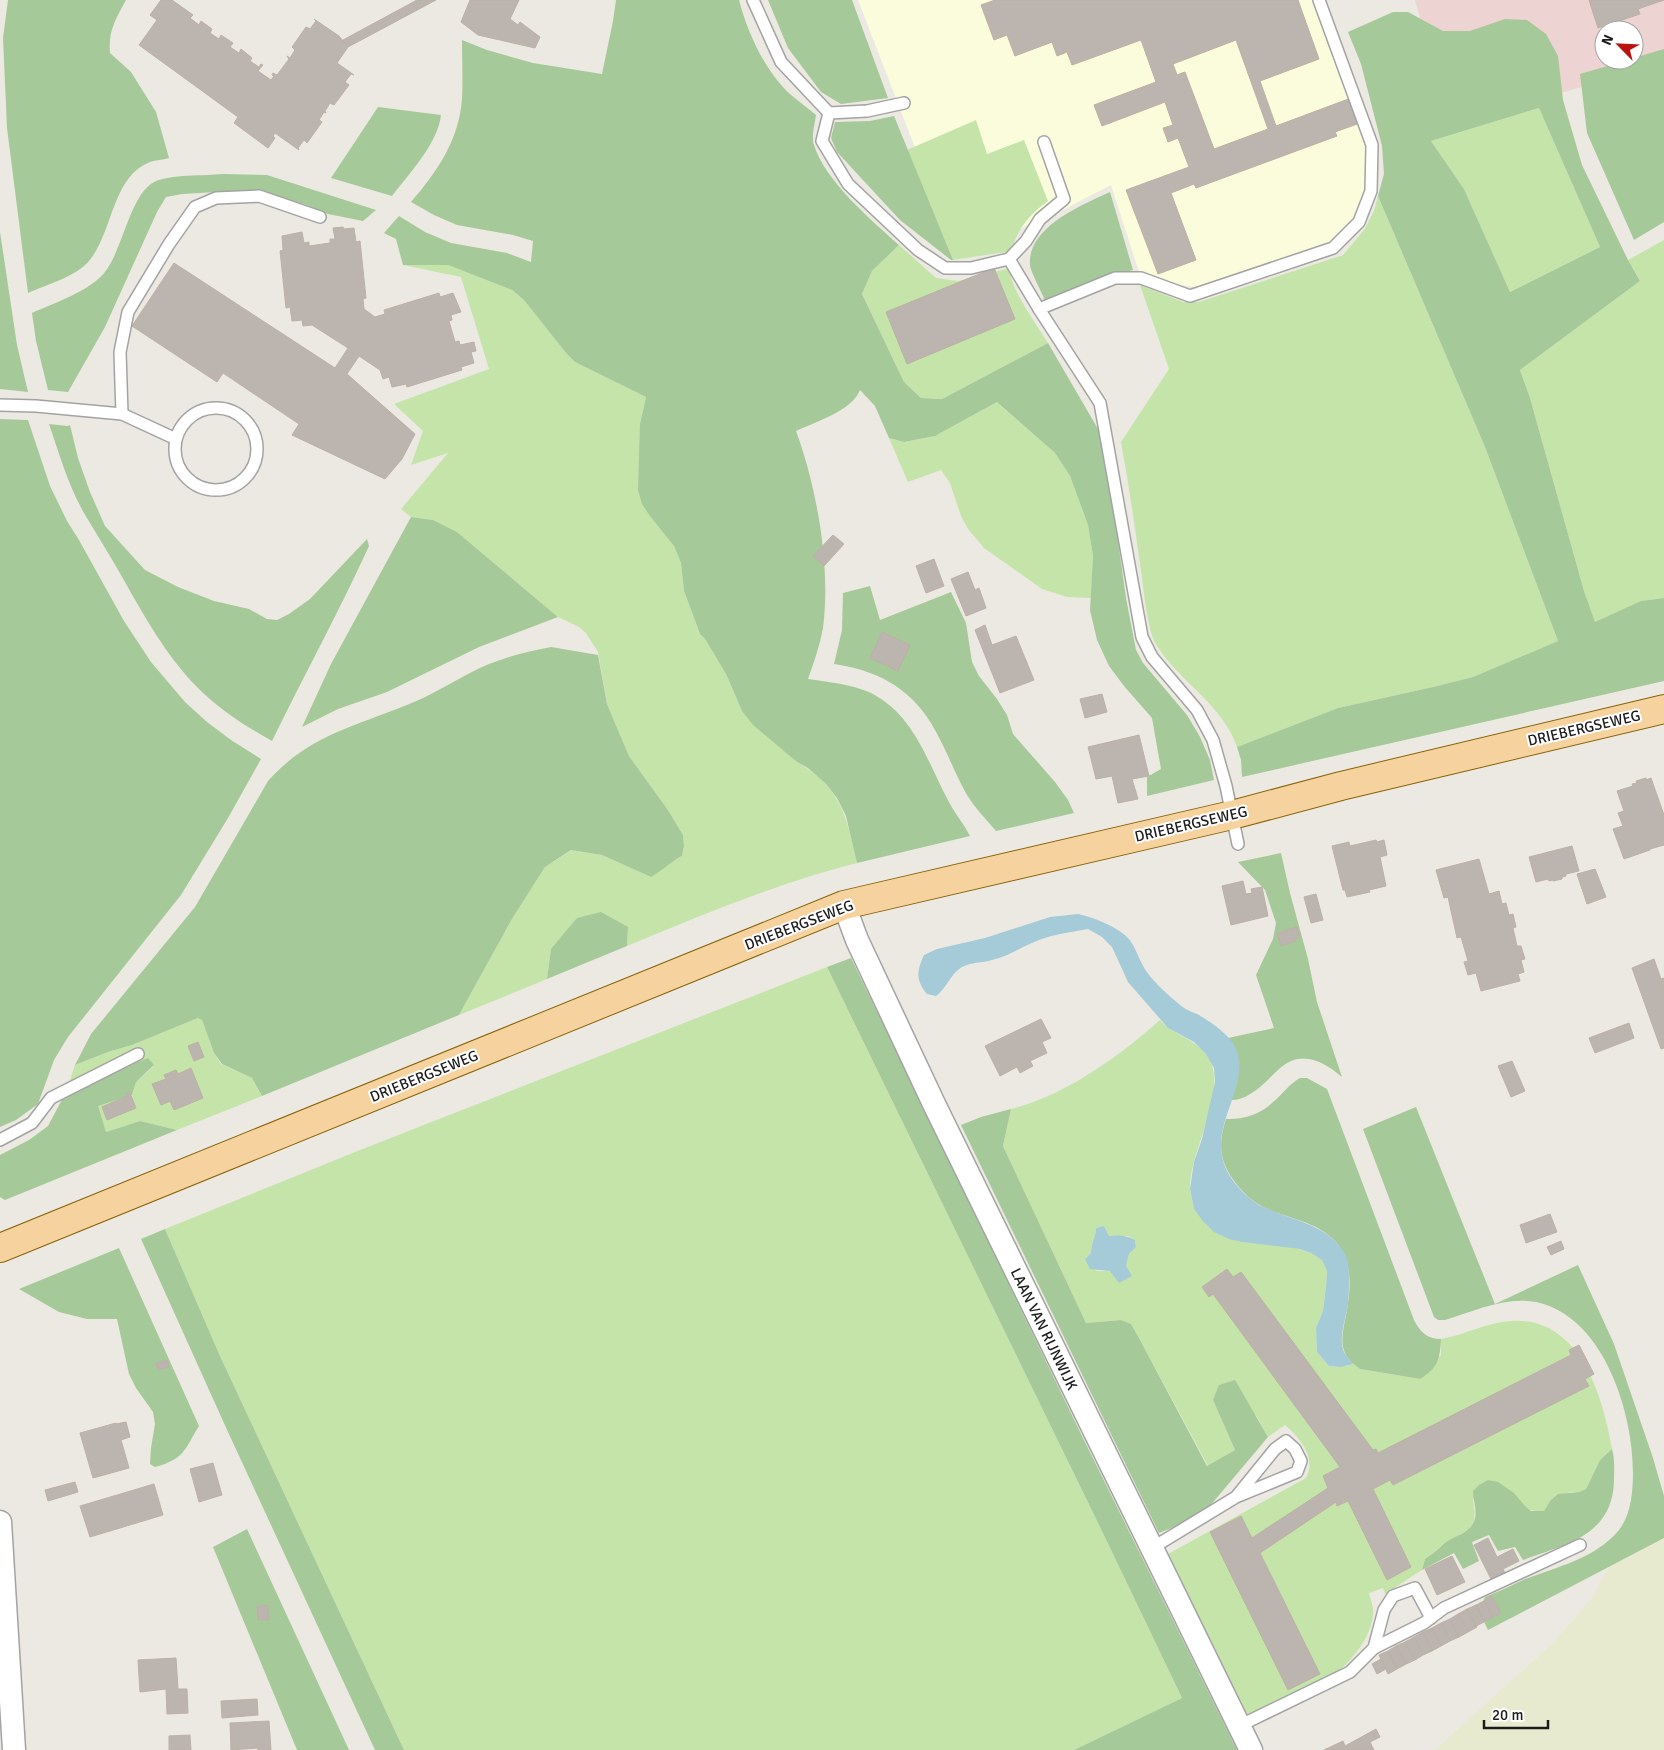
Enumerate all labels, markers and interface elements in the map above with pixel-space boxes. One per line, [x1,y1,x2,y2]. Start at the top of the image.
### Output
north arrow [1594,20,1644,70]
text: N [1598,32,1617,48]
street label: DRIEBERGSEWEG [1526,706,1642,750]
street label: DRIEBERGSEWEG [1133,802,1249,846]
street label: DRIEBERGSEWEG [742,896,856,954]
street label: DRIEBERGSEWEG [367,1046,481,1106]
street label: LAAN VAN RIJNWIJK [1007,1265,1081,1393]
scale bar [1484,1698,1548,1730]
text: 20 m [1492,1706,1523,1724]

